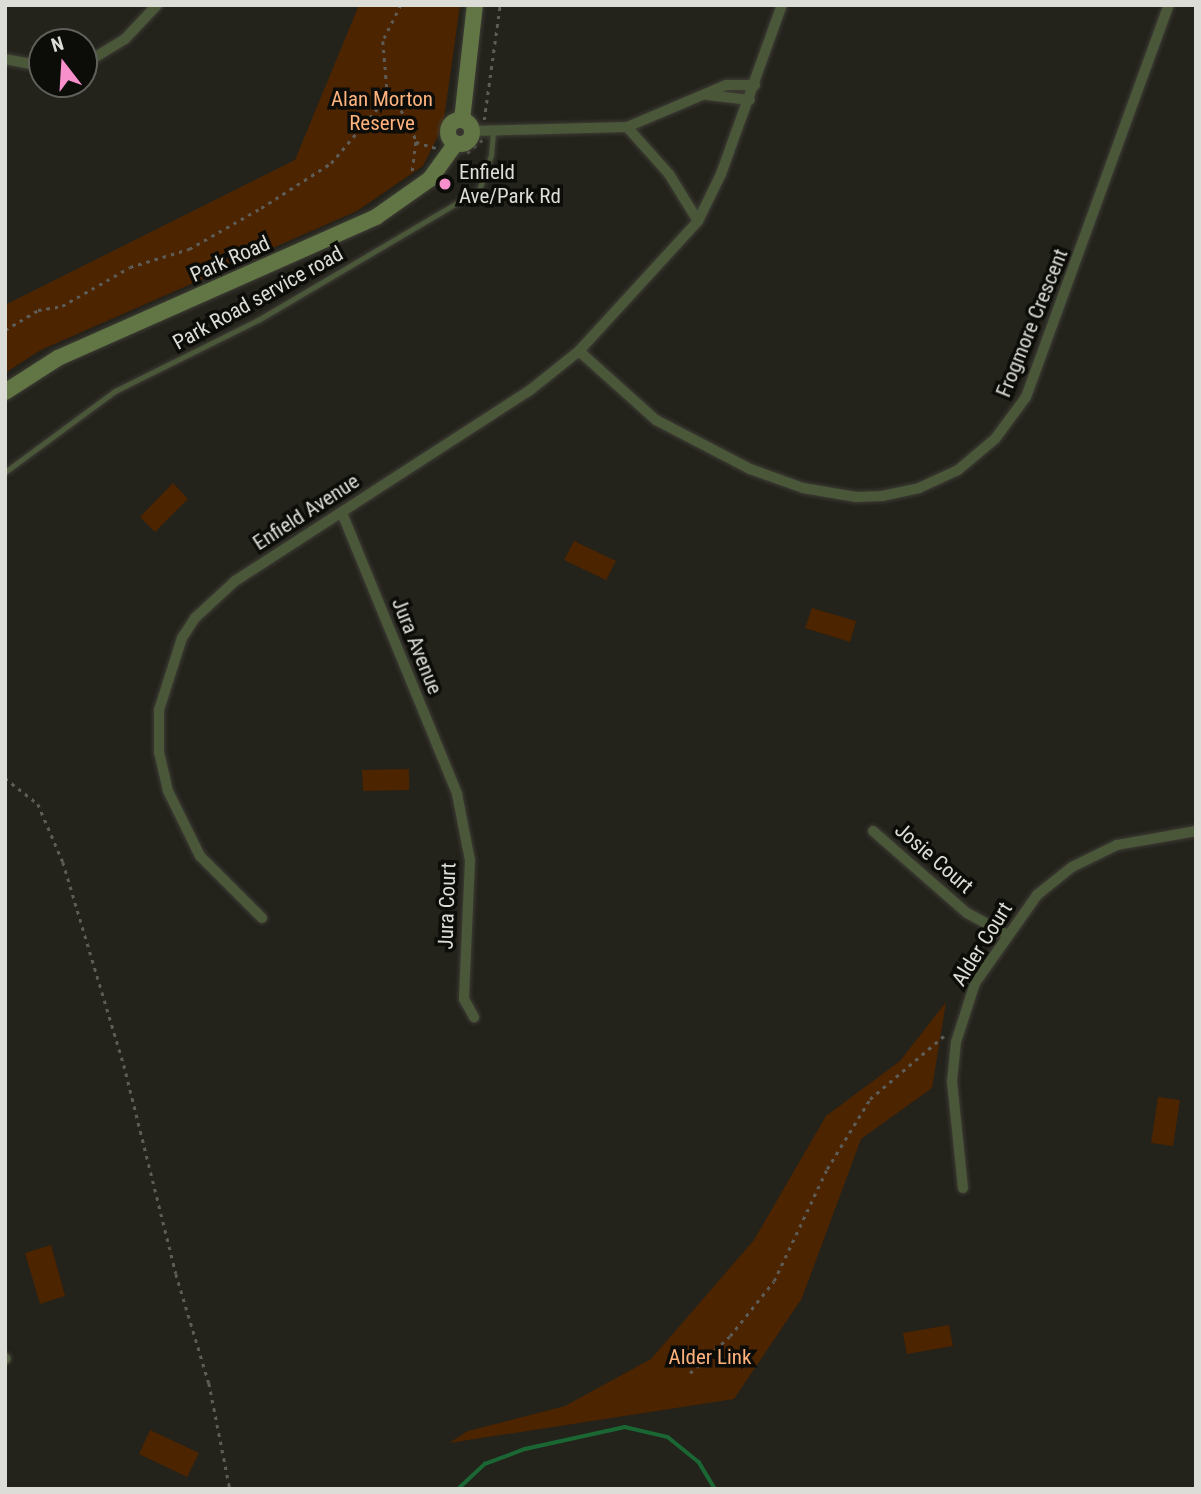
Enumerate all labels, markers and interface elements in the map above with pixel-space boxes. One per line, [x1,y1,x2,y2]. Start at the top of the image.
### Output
north arrow [28,28,98,98]
text: N [48,32,66,57]
park label: Alan Morton Reserve [331,86,433,136]
place label: Enfield Ave/Park Rd [459,159,561,209]
marker: Enfield Ave/Park Rd [437,176,453,192]
street label: Park Road [186,230,274,288]
street label: Park Road service road [169,241,347,355]
street label: Frogmore Crescent [991,245,1073,401]
street label: Enfield Avenue [248,468,364,556]
street label: Jura Avenue [386,594,448,698]
street label: Josie Court [890,817,978,899]
street label: Jura Court [433,862,461,950]
street label: Alder Court [946,897,1018,991]
park label: Alder Link [669,1344,751,1370]

